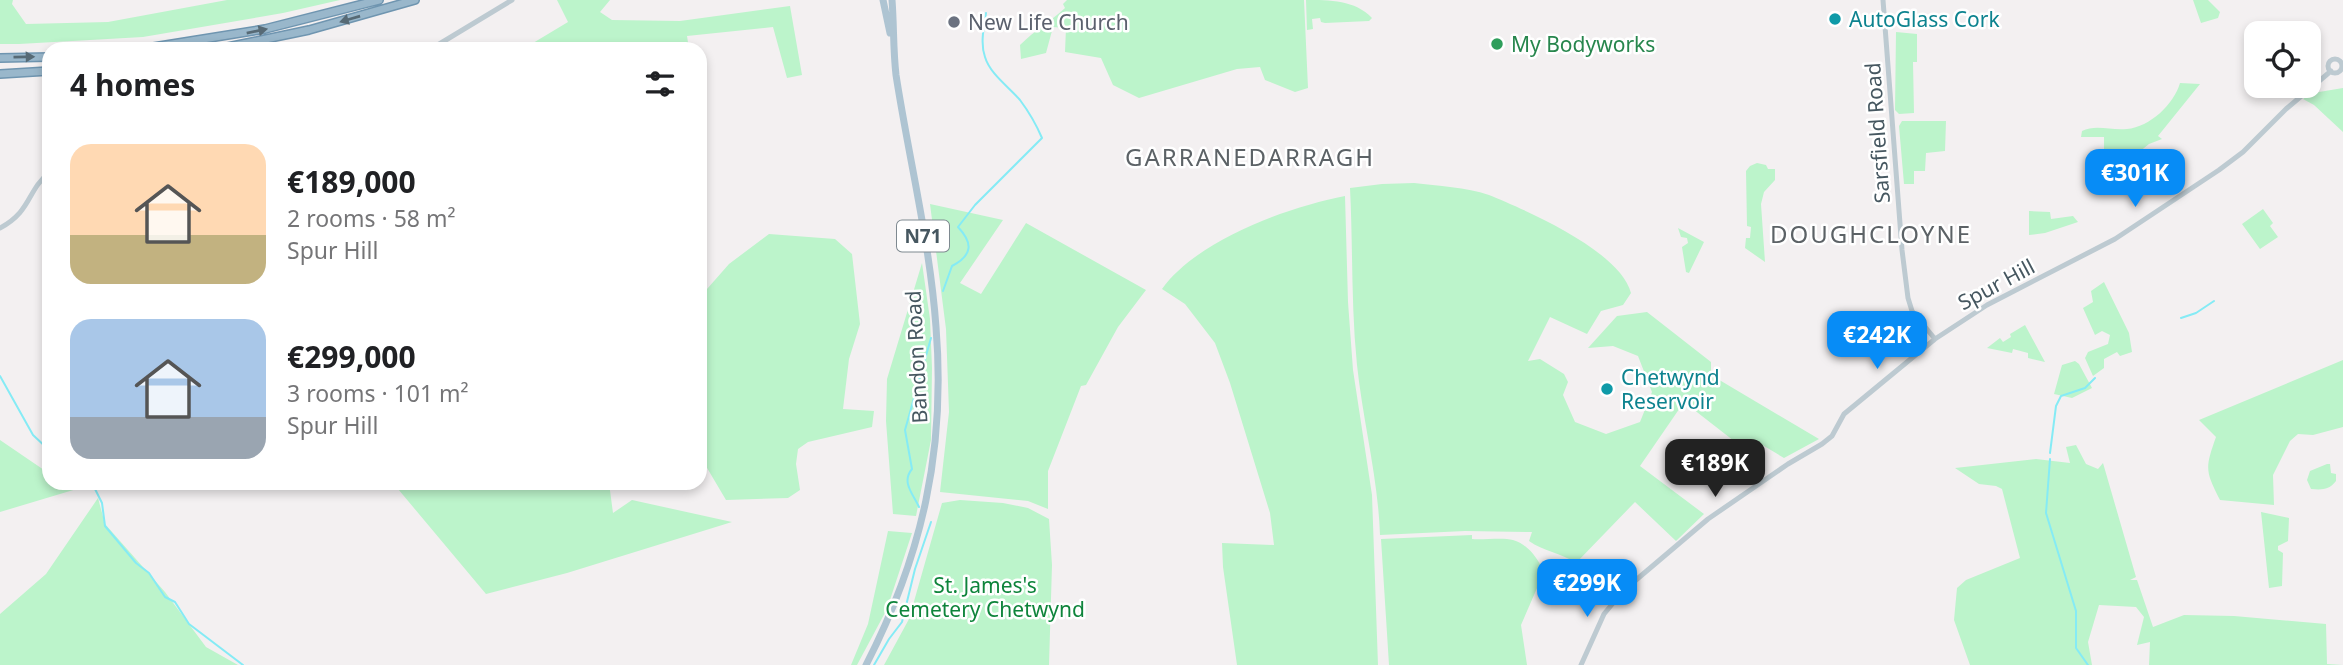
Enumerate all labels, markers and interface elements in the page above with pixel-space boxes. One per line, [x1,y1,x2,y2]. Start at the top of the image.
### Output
place label: AutoGlass Cork [1849,5,2000,33]
place label: New Life Church [968,8,1129,36]
marker: AutoGlass Cork [1827,11,1843,27]
one-way arrow [338,14,360,25]
marker: New Life Church [946,14,962,30]
map controls [2244,21,2321,98]
button: locate [2244,21,2321,98]
one-way arrow [246,25,268,36]
place label: My Bodyworks [1511,30,1655,58]
marker: My Bodyworks [1489,36,1505,52]
one-way arrow [13,51,35,63]
street label: Sarsfield Road [1858,62,1896,204]
text: 4 homes [70,64,195,105]
icon: filters [641,65,679,103]
district label: GARRANEDARRAGH [1125,140,1375,173]
pin: €301K [2086,150,2184,209]
text: €301K [2101,156,2169,188]
text: €189,000 [287,161,416,202]
icon: home [126,172,210,256]
text: 2 rooms · 58 m² [287,202,456,234]
district label: DOUGHCLOYNE [1770,217,1972,250]
road number: N71 [897,220,949,252]
text: Spur Hill [287,234,378,266]
street label: Spur Hill [1953,252,2039,316]
street label: Bandon Road [899,290,933,424]
pin: €242K [1828,312,1926,371]
text: €242K [1843,318,1911,350]
text: €299,000 [287,336,416,377]
icon: home [126,347,210,431]
place label: Chetwynd Reservoir [1621,363,1720,415]
text: 3 rooms · 101 m² [287,377,469,409]
marker: Chetwynd Reservoir [1599,381,1615,397]
text: Spur Hill [287,409,378,441]
pin: €189K [1666,440,1764,499]
text: €189K [1681,446,1749,478]
pin: €299K [1538,560,1636,619]
text: €299K [1553,566,1621,598]
park label: St. James's Cemetery Chetwynd [885,571,1085,623]

